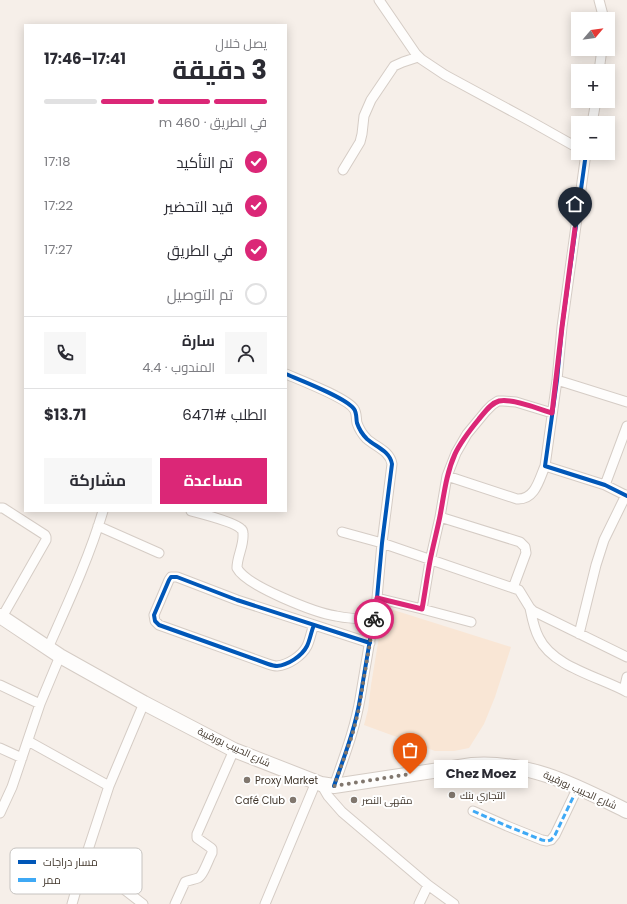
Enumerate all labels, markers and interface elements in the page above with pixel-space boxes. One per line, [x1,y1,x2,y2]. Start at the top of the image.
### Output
north arrow [571,12,615,56]
map controls [571,12,615,160]
text: يصل خلال [215,34,267,53]
text: 17:41–17:46 [44,48,126,69]
text: 3 دقيقة [172,52,267,88]
button: + [571,64,615,108]
text: في الطريق · 460 m [159,113,267,132]
button: − [571,116,615,160]
icon: check [245,151,267,173]
text: 17:18 [44,152,70,171]
text: تم التأكيد [176,152,233,173]
pin [558,187,592,228]
icon: home [564,193,586,215]
icon: check [245,195,267,217]
text: 17:22 [44,196,73,215]
text: قيد التحضير [164,196,233,217]
icon: check [245,239,267,261]
text: 17:27 [44,240,73,259]
text: في الطريق [167,240,233,261]
text: تم التوصيل [167,284,233,305]
text: سارة [182,330,215,351]
button: phone [44,332,86,374]
button: person [225,332,267,374]
text: المندوب · 4.4 [142,358,215,377]
text: $13.71 [44,404,86,425]
text: الطلب #6471 [182,404,267,425]
button: مشاركة [44,458,152,504]
button: مساعدة [160,458,267,504]
courier [354,599,394,639]
icon: bike [363,608,385,630]
street label: شارع الحبيب بورقيبة [195,723,273,771]
pin [393,733,427,774]
icon: bag [399,739,421,761]
callout: Chez Moez [434,760,528,788]
text: Chez Moez [446,764,516,783]
street label: شارع الحبيب بورقيبة [541,767,619,813]
place label: Proxy Market [255,773,318,788]
marker: Proxy Market [242,775,252,785]
place label: التجاري بنك [460,788,505,803]
marker: التجاري بنك [447,790,457,800]
place label: Café Club [235,793,285,808]
place label: مقهى النصر [361,793,413,808]
marker: Café Club [288,795,298,805]
marker: مقهى النصر [349,795,359,805]
legend [10,848,142,894]
text: مسار دراجات [43,854,98,870]
text: ممر [42,872,61,888]

